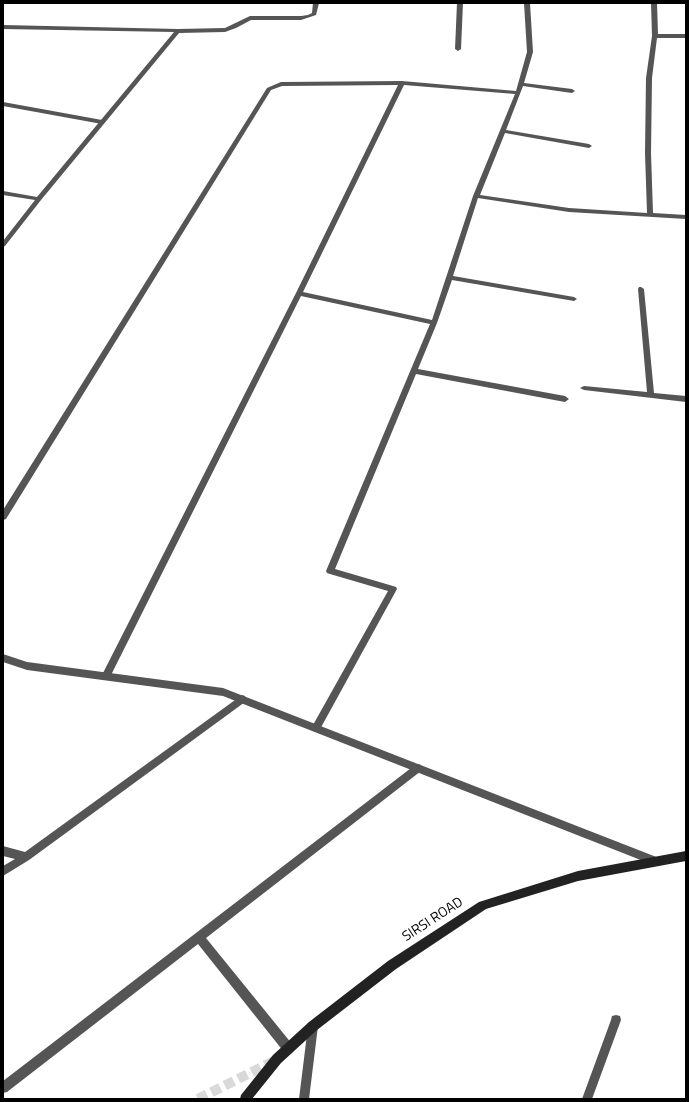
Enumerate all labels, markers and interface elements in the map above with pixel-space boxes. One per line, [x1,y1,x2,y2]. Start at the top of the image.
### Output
street label: SIRSI ROAD [400,894,466,946]

